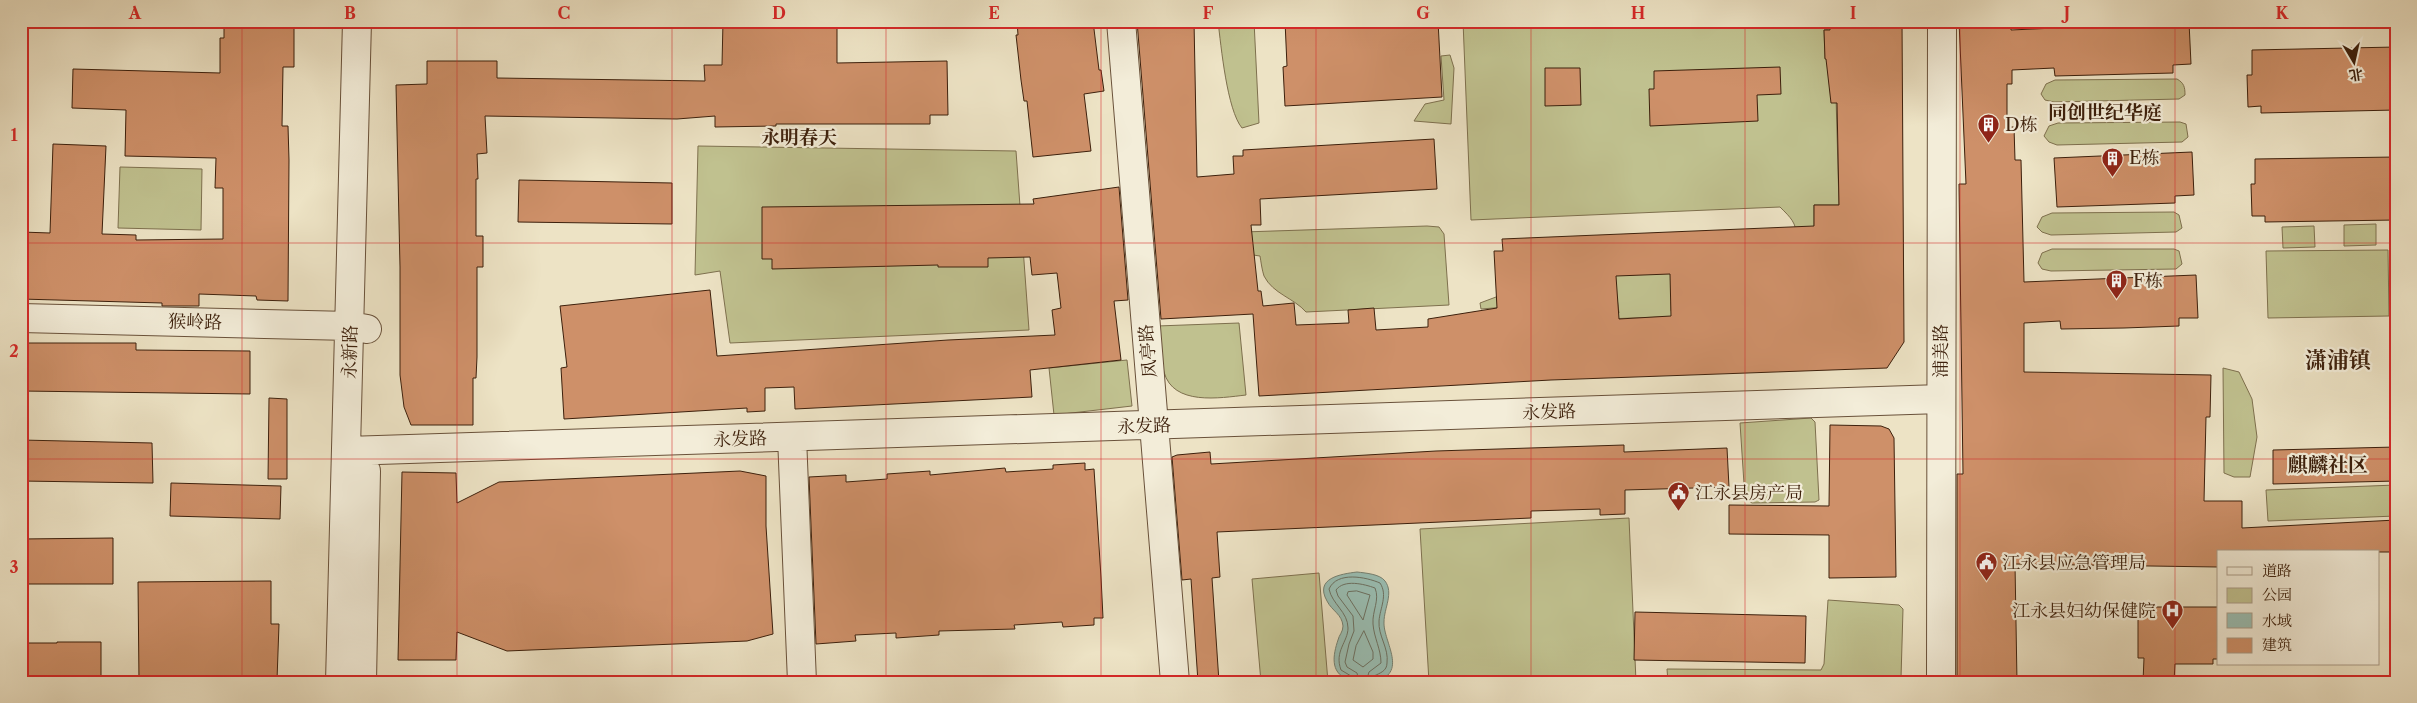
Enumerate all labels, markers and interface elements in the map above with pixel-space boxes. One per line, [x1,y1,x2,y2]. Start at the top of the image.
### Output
text: A [128,3,142,23]
text: B [344,3,356,23]
text: C [558,3,570,23]
text: D [772,3,786,23]
text: E [988,3,1000,23]
text: F [1203,3,1214,23]
text: G [1416,3,1430,23]
text: H [1631,3,1645,23]
text: I [1850,3,1857,23]
text: J [2061,3,2070,23]
text: K [2276,3,2290,23]
north arrow [2330,38,2380,88]
text: 北 [2348,65,2364,85]
district label: 同创世纪华庭 [2048,101,2162,124]
building icon: D栋 [1977,113,2001,144]
place label: D栋 [2005,114,2038,136]
text: 1 [10,125,18,145]
district label: 永明春天 [761,126,837,149]
building icon: E栋 [2101,146,2125,177]
place label: E栋 [2129,147,2159,169]
building icon: F栋 [2105,269,2129,300]
place label: F栋 [2133,270,2163,292]
street label: 猴岭路 [168,311,222,333]
street label: 凤亭路 [1135,323,1161,379]
street label: 浦美路 [1930,324,1952,378]
street label: 永新路 [339,325,361,379]
text: 2 [9,341,19,361]
district label: 潇浦镇 [2305,347,2371,374]
street label: 永发路 [1522,400,1576,424]
street label: 永发路 [1117,414,1171,438]
street label: 永发路 [713,427,767,451]
district label: 麒麟社区 [2288,453,2368,477]
public building icon: 江永县房产局 [1667,481,1691,512]
place label: 江永县房产局 [1695,482,1803,504]
legend [2217,550,2380,666]
public building icon: 江永县应急管理局 [1974,551,1998,582]
place label: 江永县应急管理局 [2002,552,2146,574]
text: 3 [9,557,19,577]
text: 道路 [2262,561,2292,580]
text: 公园 [2262,585,2292,604]
hospital icon: 江永县妇幼保健院 [2160,599,2184,630]
place label: 江永县妇幼保健院 [2012,600,2156,622]
text: 水域 [2262,611,2292,630]
text: 建筑 [2262,635,2292,654]

